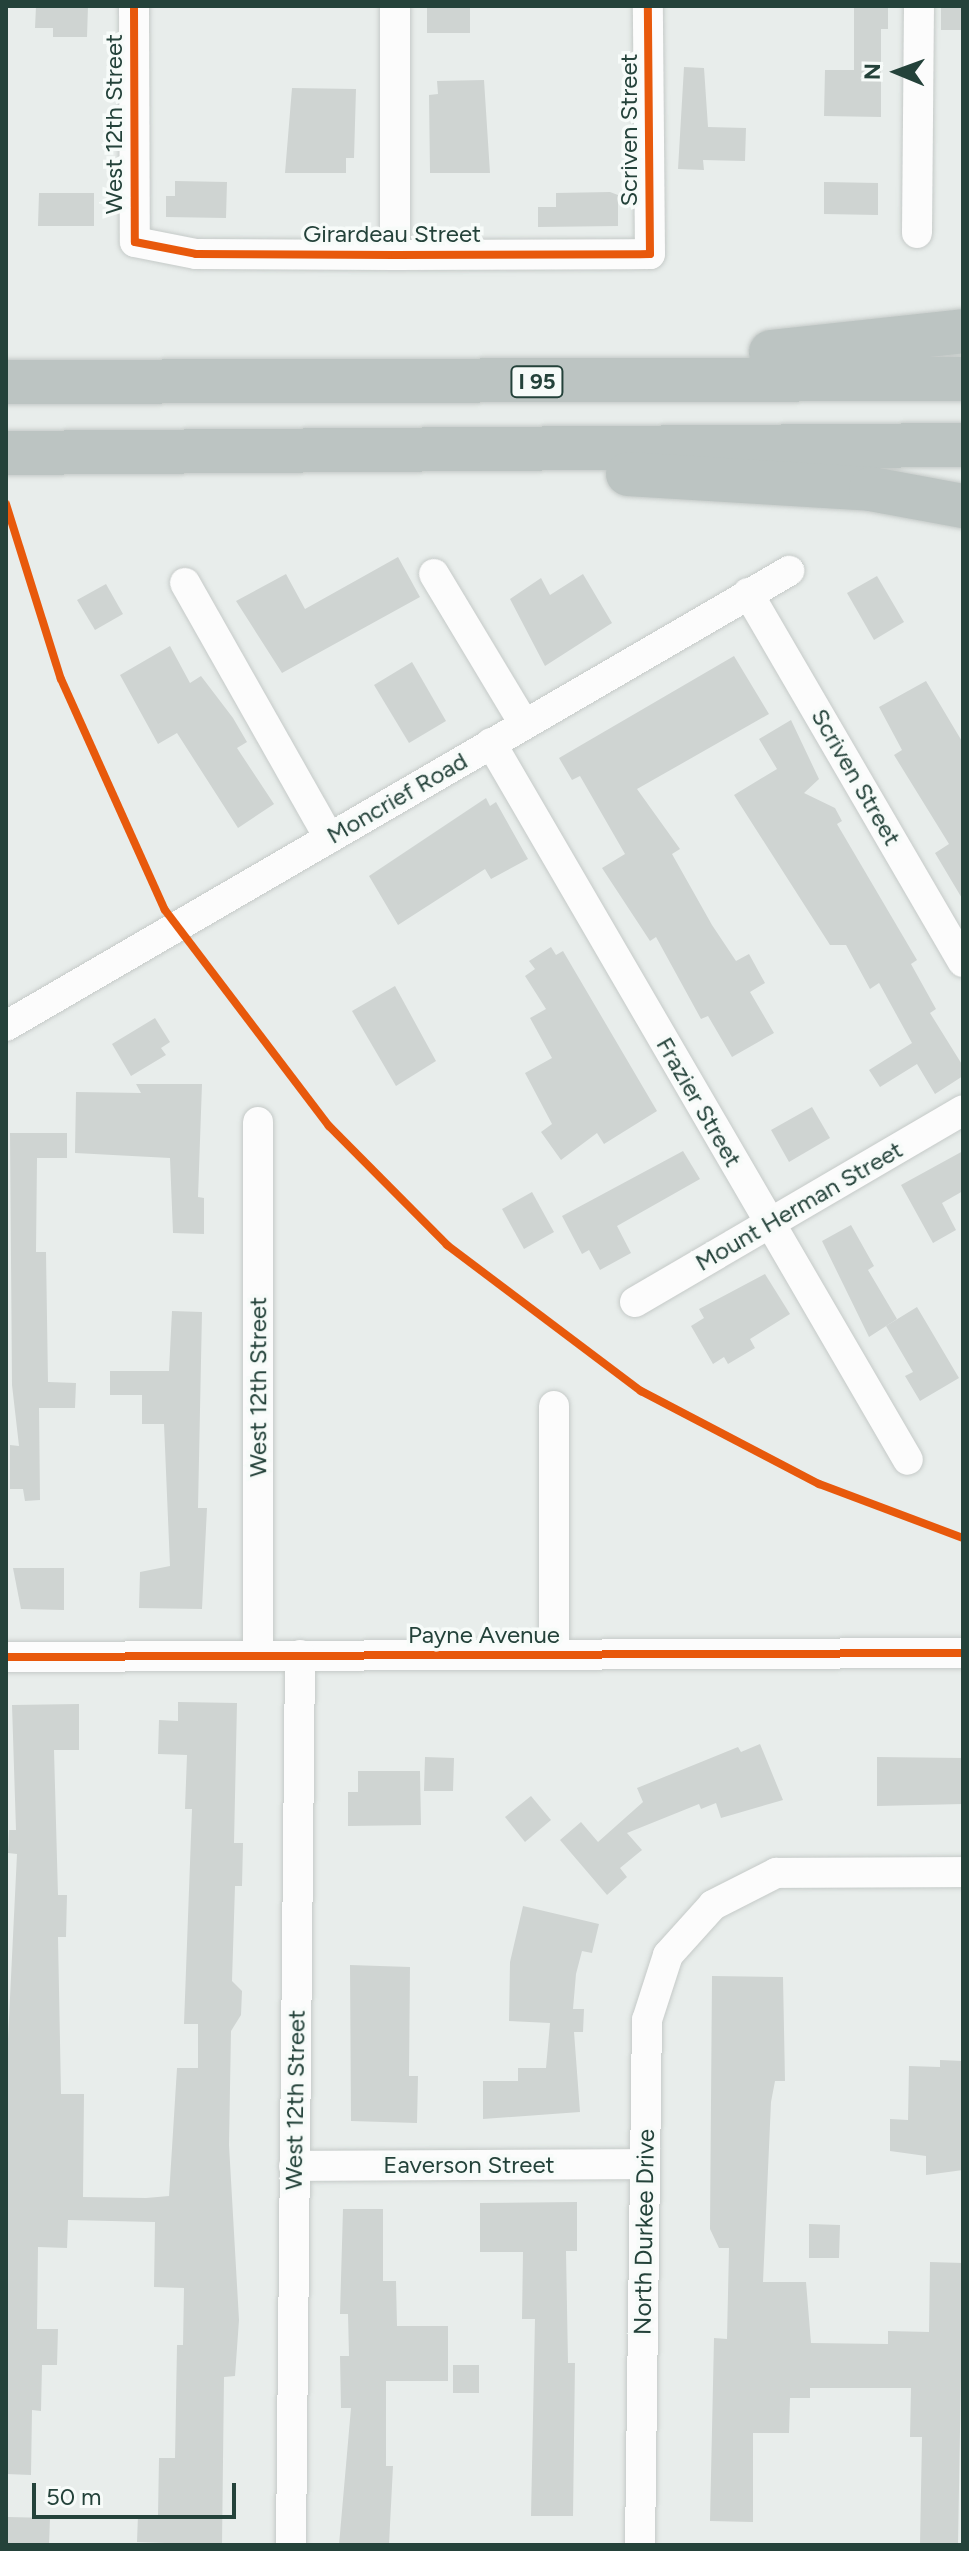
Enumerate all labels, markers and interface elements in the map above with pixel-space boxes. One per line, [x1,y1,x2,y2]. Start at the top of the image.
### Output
north arrow [857,32,937,112]
street label: West 12th Street [100,34,128,214]
street label: Scriven Street [615,53,643,207]
text: N [859,63,886,80]
street label: Girardeau Street [303,220,481,248]
road number: I 95 [509,364,565,400]
street label: Scriven Street [805,703,907,851]
street label: Moncrief Road [322,746,472,850]
street label: Frazier Street [650,1032,748,1172]
street label: Mount Herman Street [690,1135,908,1277]
street label: West 12th Street [244,1297,272,1477]
street label: Payne Avenue [408,1621,560,1649]
street label: West 12th Street [279,2010,311,2190]
street label: North Durkee Drive [628,2129,660,2335]
street label: Eaverson Street [383,2151,555,2179]
scale bar [36,2467,240,2517]
text: 50 m [46,2482,102,2511]

